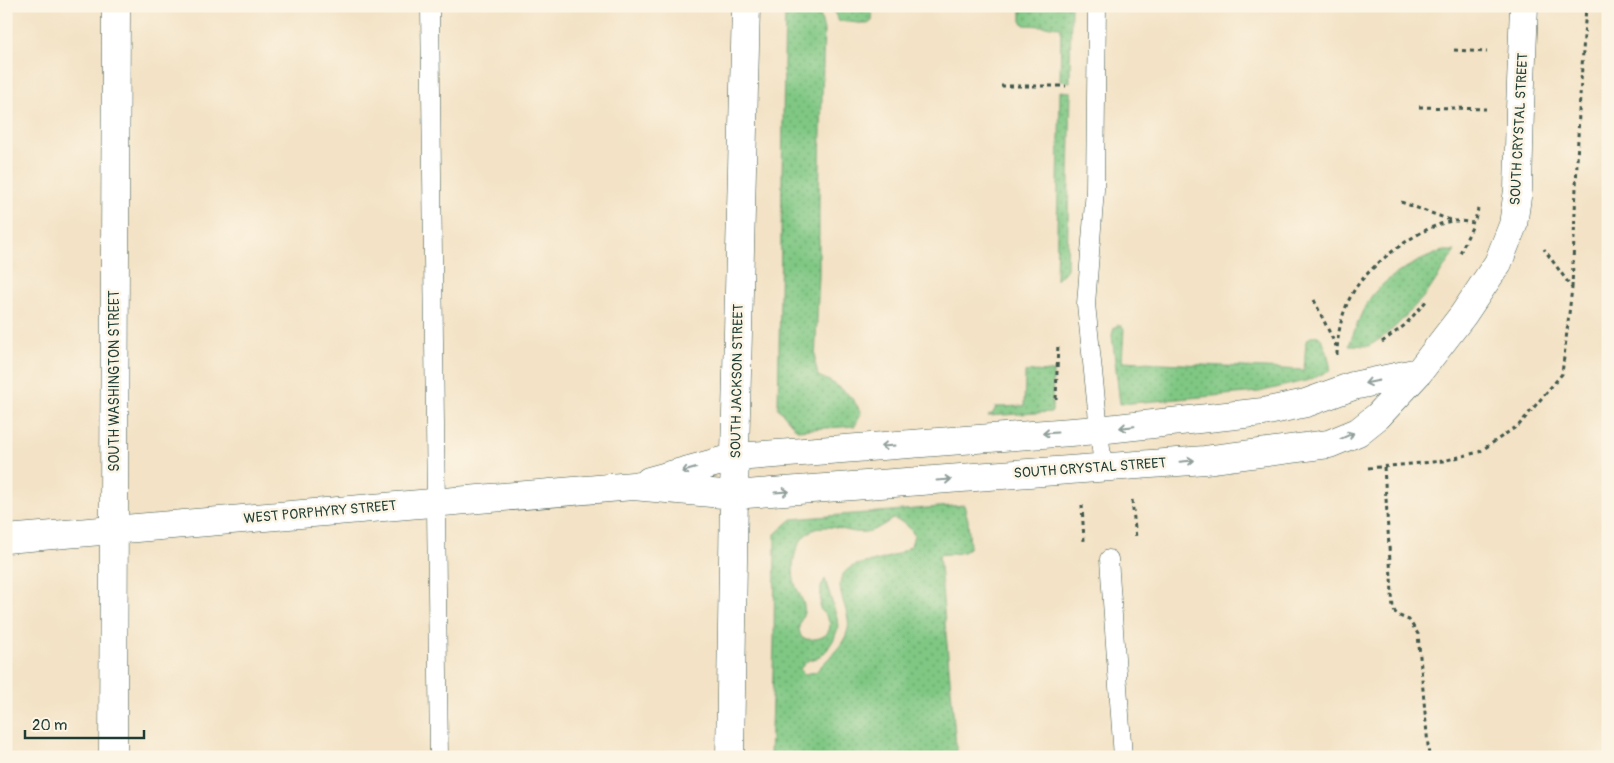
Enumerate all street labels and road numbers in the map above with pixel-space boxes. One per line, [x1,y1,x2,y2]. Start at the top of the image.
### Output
street label: SOUTH CRYSTAL STREET [1507,52,1531,206]
street label: SOUTH WASHINGTON STREET [106,290,123,472]
street label: SOUTH JACKSON STREET [727,303,747,459]
street label: SOUTH CRYSTAL STREET [1013,454,1167,482]
street label: WEST PORPHYRY STREET [243,497,397,527]

